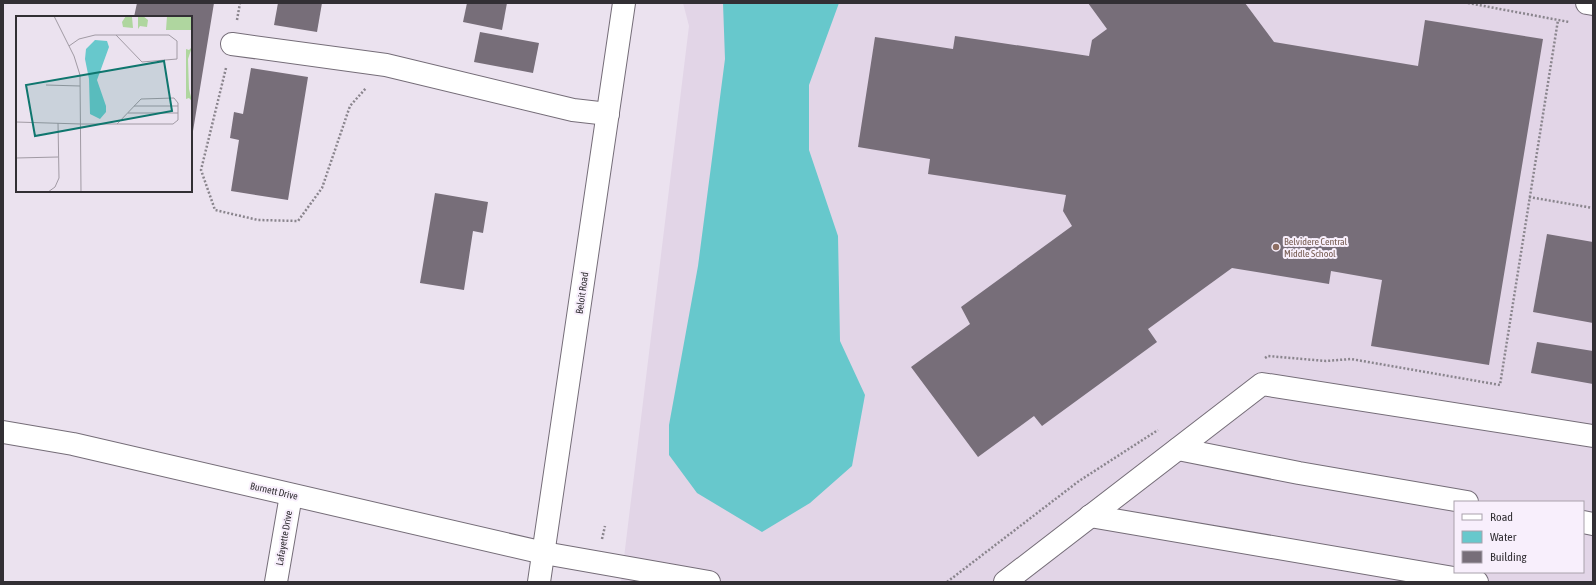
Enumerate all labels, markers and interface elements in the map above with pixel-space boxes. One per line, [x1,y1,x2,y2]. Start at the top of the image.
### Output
inset map [16,16,192,192]
place label: Belvidere Central Middle School [1284,236,1348,259]
marker: Belvidere Central Middle School [1271,242,1281,252]
street label: Beloit Road [574,271,590,315]
street label: Burnett Drive [249,480,299,502]
legend [1454,501,1584,573]
street label: Lafayette Drive [274,509,294,566]
text: Road [1490,510,1513,524]
text: Water [1490,530,1517,544]
text: Building [1490,550,1528,564]

